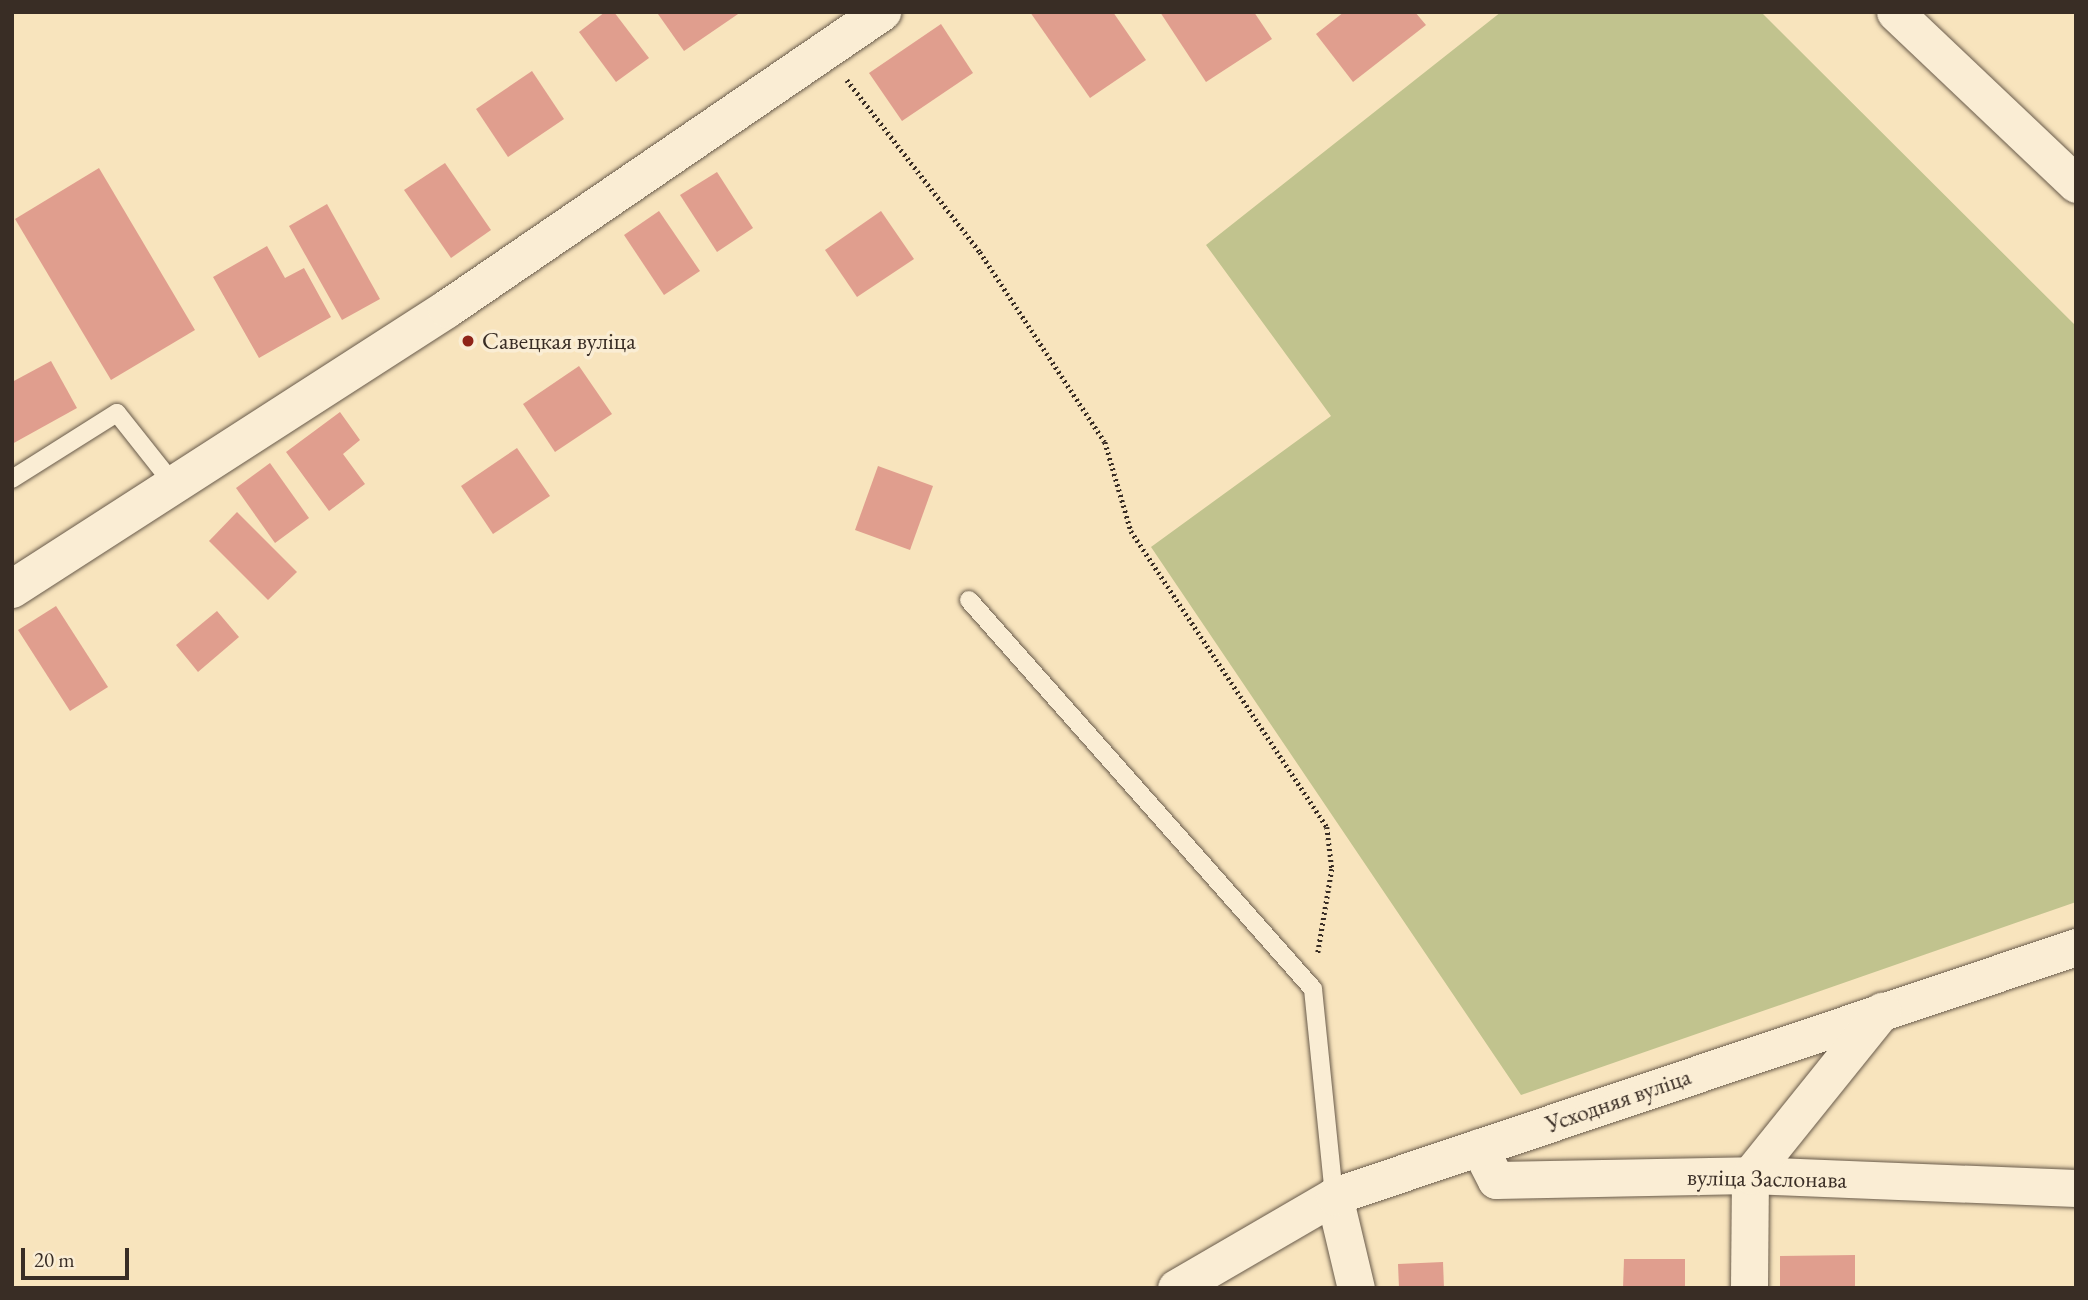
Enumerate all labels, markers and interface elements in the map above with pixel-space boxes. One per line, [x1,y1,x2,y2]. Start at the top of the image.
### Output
place label: Савецкая вуліца [482,327,636,355]
marker: Савецкая вуліца [460,333,476,349]
street label: Усходняя вуліца [1542,1062,1694,1138]
street label: вуліца Заслонава [1687,1162,1847,1194]
scale bar [24,1234,133,1278]
text: 20 m [34,1246,75,1273]

